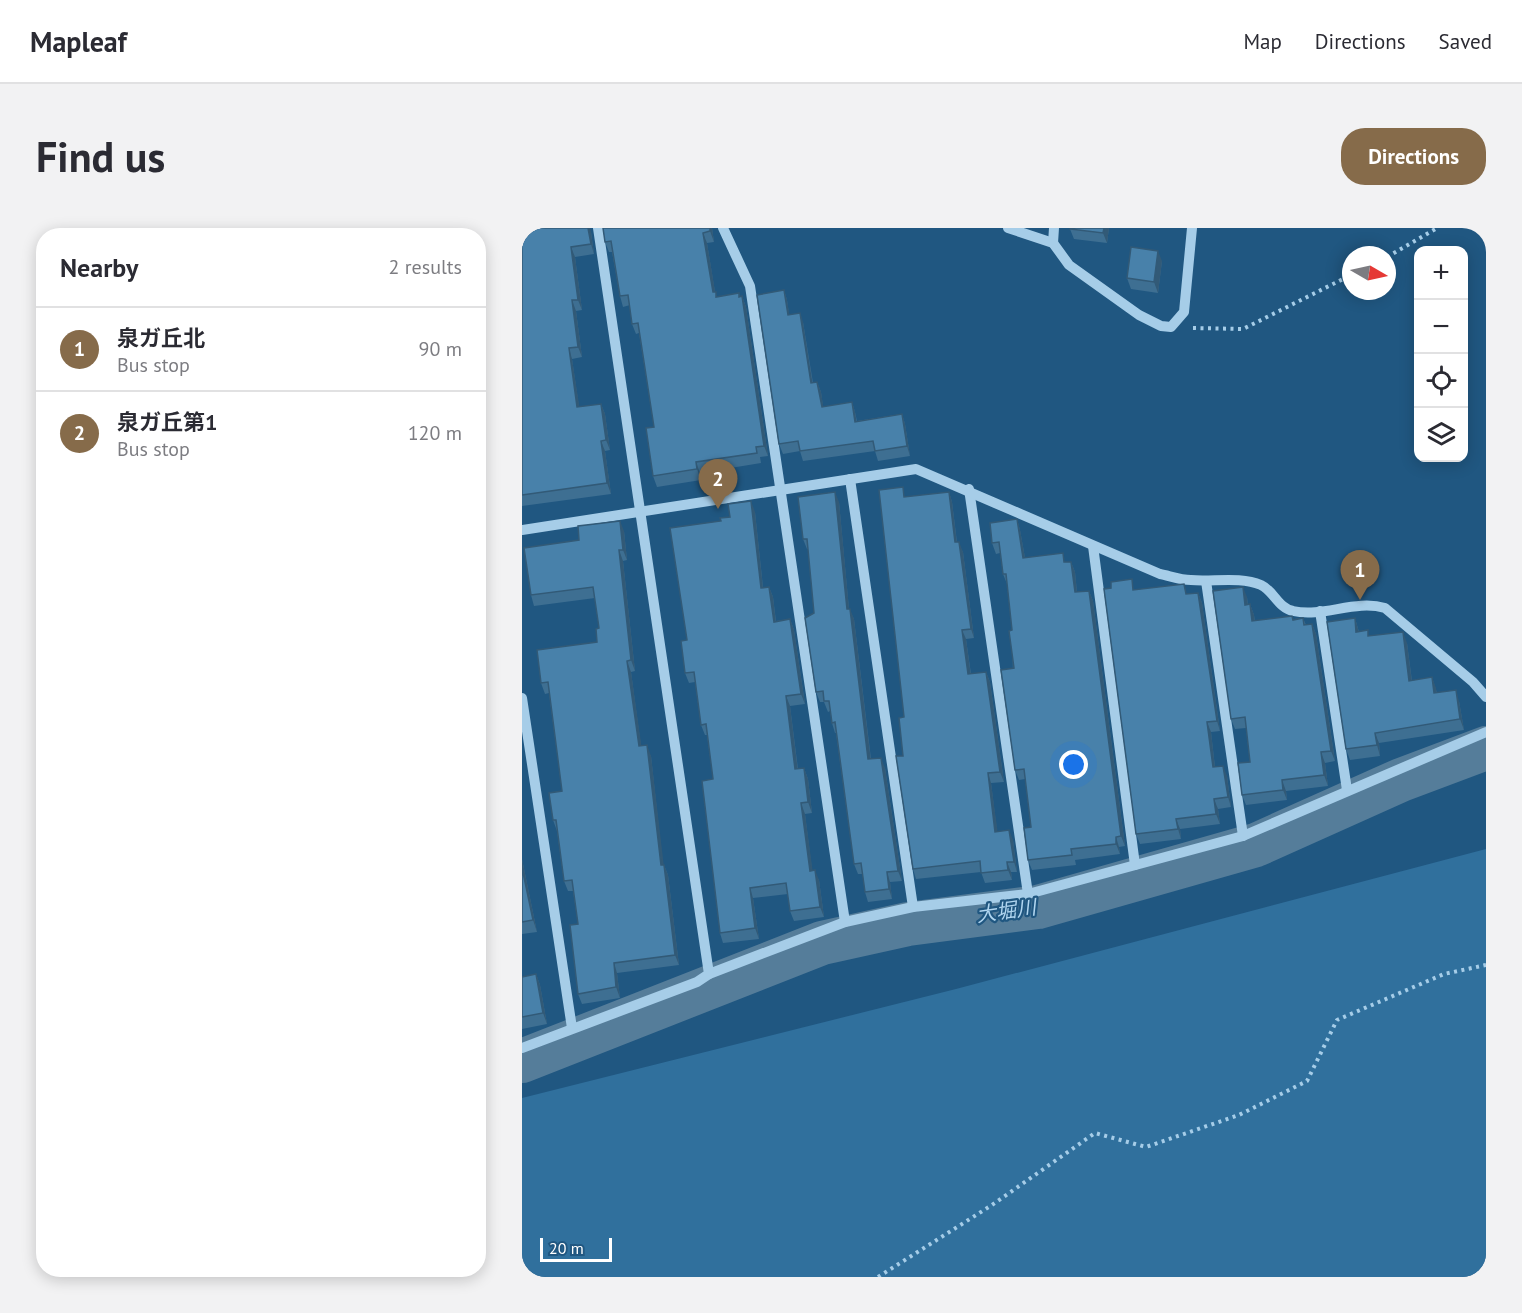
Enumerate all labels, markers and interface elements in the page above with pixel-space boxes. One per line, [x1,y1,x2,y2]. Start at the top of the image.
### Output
text: Mapleaf [30,23,127,60]
text: Map [1243,28,1282,55]
text: Directions [1315,28,1406,55]
text: Saved [1439,28,1492,55]
button: Directions [1341,128,1486,185]
text: Find us [36,129,165,184]
north arrow [1342,246,1396,300]
map controls [1414,246,1468,462]
button: + [1414,246,1468,300]
text: Nearby [60,251,138,284]
text: 2 results [389,254,462,280]
button: − [1414,300,1468,354]
text: 泉ガ丘北 [117,324,205,352]
text: 1 [74,336,85,362]
text: 90 m [419,336,462,362]
text: Bus stop [117,352,190,378]
button: locate [1414,354,1468,408]
text: 泉ガ丘第1 [117,408,217,436]
button: layers [1414,408,1468,462]
text: 2 [74,420,85,446]
text: 120 m [408,420,462,446]
text: Bus stop [117,436,190,462]
pin: 2 [698,460,738,509]
pin: 1 [1340,550,1380,600]
your location [1059,750,1088,779]
water label: 大堀川 [974,894,1039,928]
scale bar [540,1235,612,1262]
text: 20 m [549,1238,584,1258]

